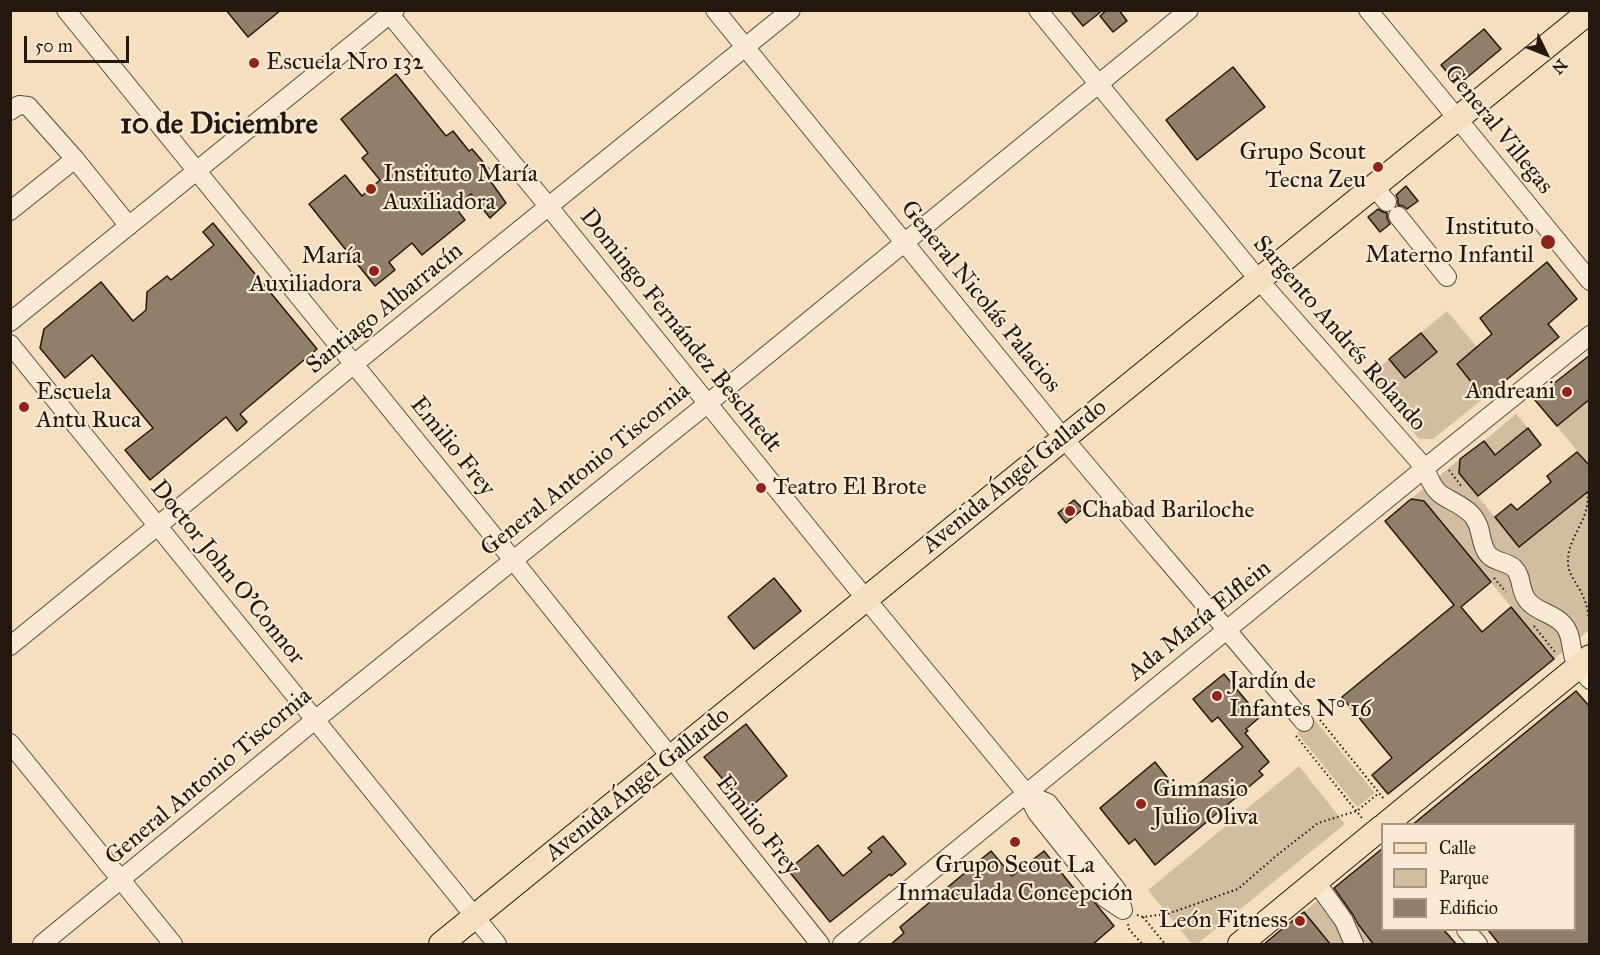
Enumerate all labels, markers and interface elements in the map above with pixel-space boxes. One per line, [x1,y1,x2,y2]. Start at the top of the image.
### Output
scale bar [27,24,132,62]
north arrow [1516,24,1576,84]
text: 50 m [35,35,73,57]
place label: Escuela Nro 132 [266,49,424,77]
text: N [1548,55,1571,78]
marker: Escuela Nro 132 [247,56,261,70]
street label: General Villegas [1437,60,1559,200]
district label: 10 de Diciembre [120,108,318,144]
place label: Grupo Scout Tecna Zeu [1240,139,1366,195]
marker: Grupo Scout Tecna Zeu [1371,160,1385,174]
place label: Instituto María Auxiliadora [383,161,538,217]
marker: Instituto María Auxiliadora [364,182,378,196]
street label: General Nicolás Palacios [894,195,1066,399]
street label: Domingo Fernández Beschtedt [573,203,787,459]
place label: Instituto Materno Infantil [1365,214,1534,270]
street label: Sargento Andrés Rolando [1246,230,1432,438]
marker: Instituto Materno Infantil [1539,233,1557,251]
street label: Santiago Albarracín [301,237,469,381]
place label: María Auxiliadora [249,243,362,299]
marker: María Auxiliadora [367,264,381,278]
street label: General Antonio Tiscornia [476,377,696,563]
place label: Andreani [1465,378,1555,406]
place label: Escuela Antu Ruca [36,379,141,435]
marker: Andreani [1560,385,1574,399]
street label: Emilio Frey [403,392,501,502]
street label: Avenida Ángel Gallardo [917,394,1113,560]
marker: Escuela Antu Ruca [17,400,31,414]
place label: Teatro El Brote [773,474,927,502]
street label: Doctor John O'Connor [144,475,310,671]
marker: Teatro El Brote [754,481,768,495]
place label: Chabad Bariloche [1082,497,1254,525]
marker: Chabad Bariloche [1063,504,1077,518]
street label: Ada María Elflein [1123,554,1277,688]
place label: Jardín de Infantes N° 16 [1229,668,1372,724]
street label: General Antonio Tiscornia [100,682,318,872]
marker: Jardín de Infantes N° 16 [1210,689,1224,703]
street label: Avenida Ángel Gallardo [540,702,736,868]
street label: Emilio Frey [709,770,805,882]
place label: Gimnasio Julio Oliva [1153,776,1258,832]
marker: Gimnasio Julio Oliva [1134,797,1148,811]
legend [1381,823,1576,931]
marker: Grupo Scout La Inmaculada Concepción [1008,835,1022,849]
text: Calle [1439,837,1476,859]
place label: Grupo Scout La Inmaculada Concepción [897,852,1133,908]
text: Parque [1439,867,1489,889]
text: Edificio [1439,897,1498,919]
place label: León Fitness [1159,907,1288,935]
marker: León Fitness [1293,914,1307,928]

